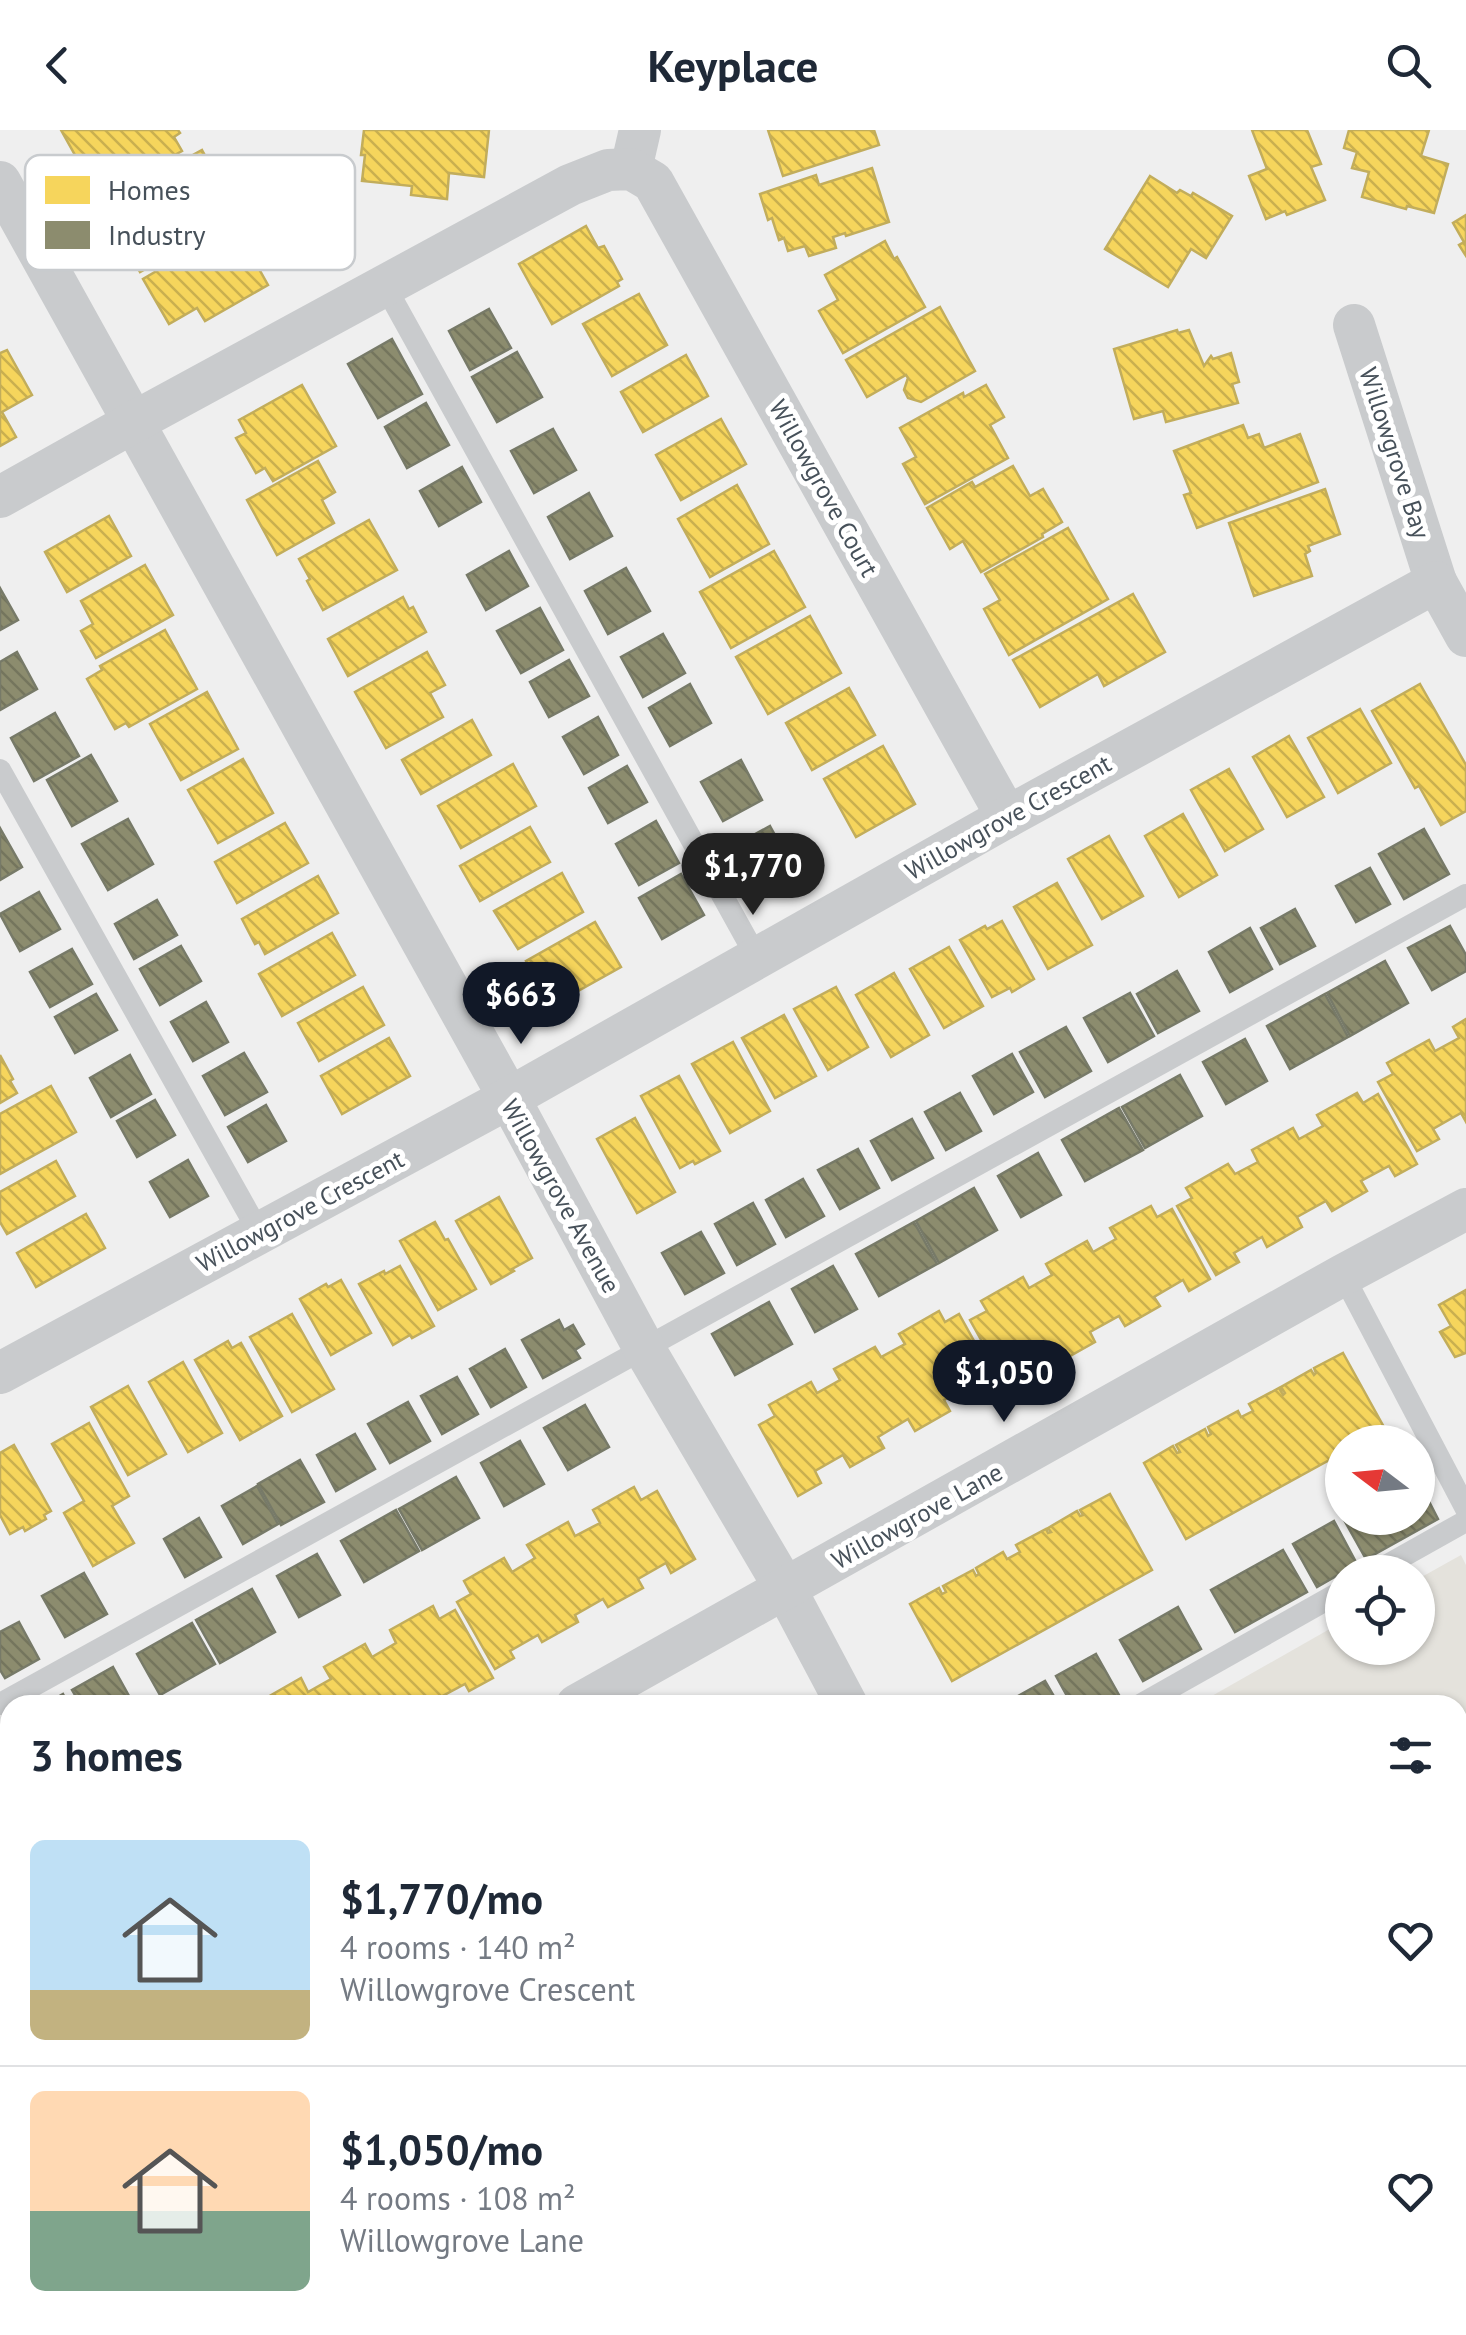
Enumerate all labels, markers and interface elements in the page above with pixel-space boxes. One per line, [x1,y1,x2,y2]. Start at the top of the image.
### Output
text: Keyplace [648,36,818,94]
icon: back [30,38,85,93]
icon: search [1381,38,1436,93]
legend [25,155,355,270]
text: Homes [108,171,191,208]
text: Industry [108,216,205,253]
street label: Willowgrove Bay [1352,363,1438,543]
street label: Willowgrove Court [762,394,886,583]
street label: Willowgrove Crescent [899,747,1117,887]
pin: $1,770 [672,833,834,918]
text: $1,770 [704,844,802,886]
pin: $663 [462,962,580,1047]
text: $663 [485,973,557,1015]
street label: Willowgrove Avenue [494,1093,628,1299]
street label: Willowgrove Crescent [191,1143,410,1279]
pin: $1,050 [923,1340,1085,1425]
text: $1,050 [955,1351,1053,1393]
north arrow [1325,1425,1435,1535]
map controls [1325,1425,1435,1665]
street label: Willowgrove Lane [826,1456,1008,1576]
button: locate [1325,1555,1435,1665]
text: 3 homes [30,1728,183,1783]
icon: filters [1383,1728,1438,1783]
text: $1,770/mo [340,1871,543,1926]
icon: home [110,1880,230,2000]
icon: heart [1383,1913,1438,1968]
text: 4 rooms · 140 m² [340,1926,576,1968]
text: Willowgrove Crescent [340,1968,635,2010]
text: $1,050/mo [340,2122,543,2177]
icon: home [110,2131,230,2251]
icon: heart [1383,2164,1438,2219]
text: 4 rooms · 108 m² [340,2177,576,2219]
text: Willowgrove Lane [340,2219,584,2261]

